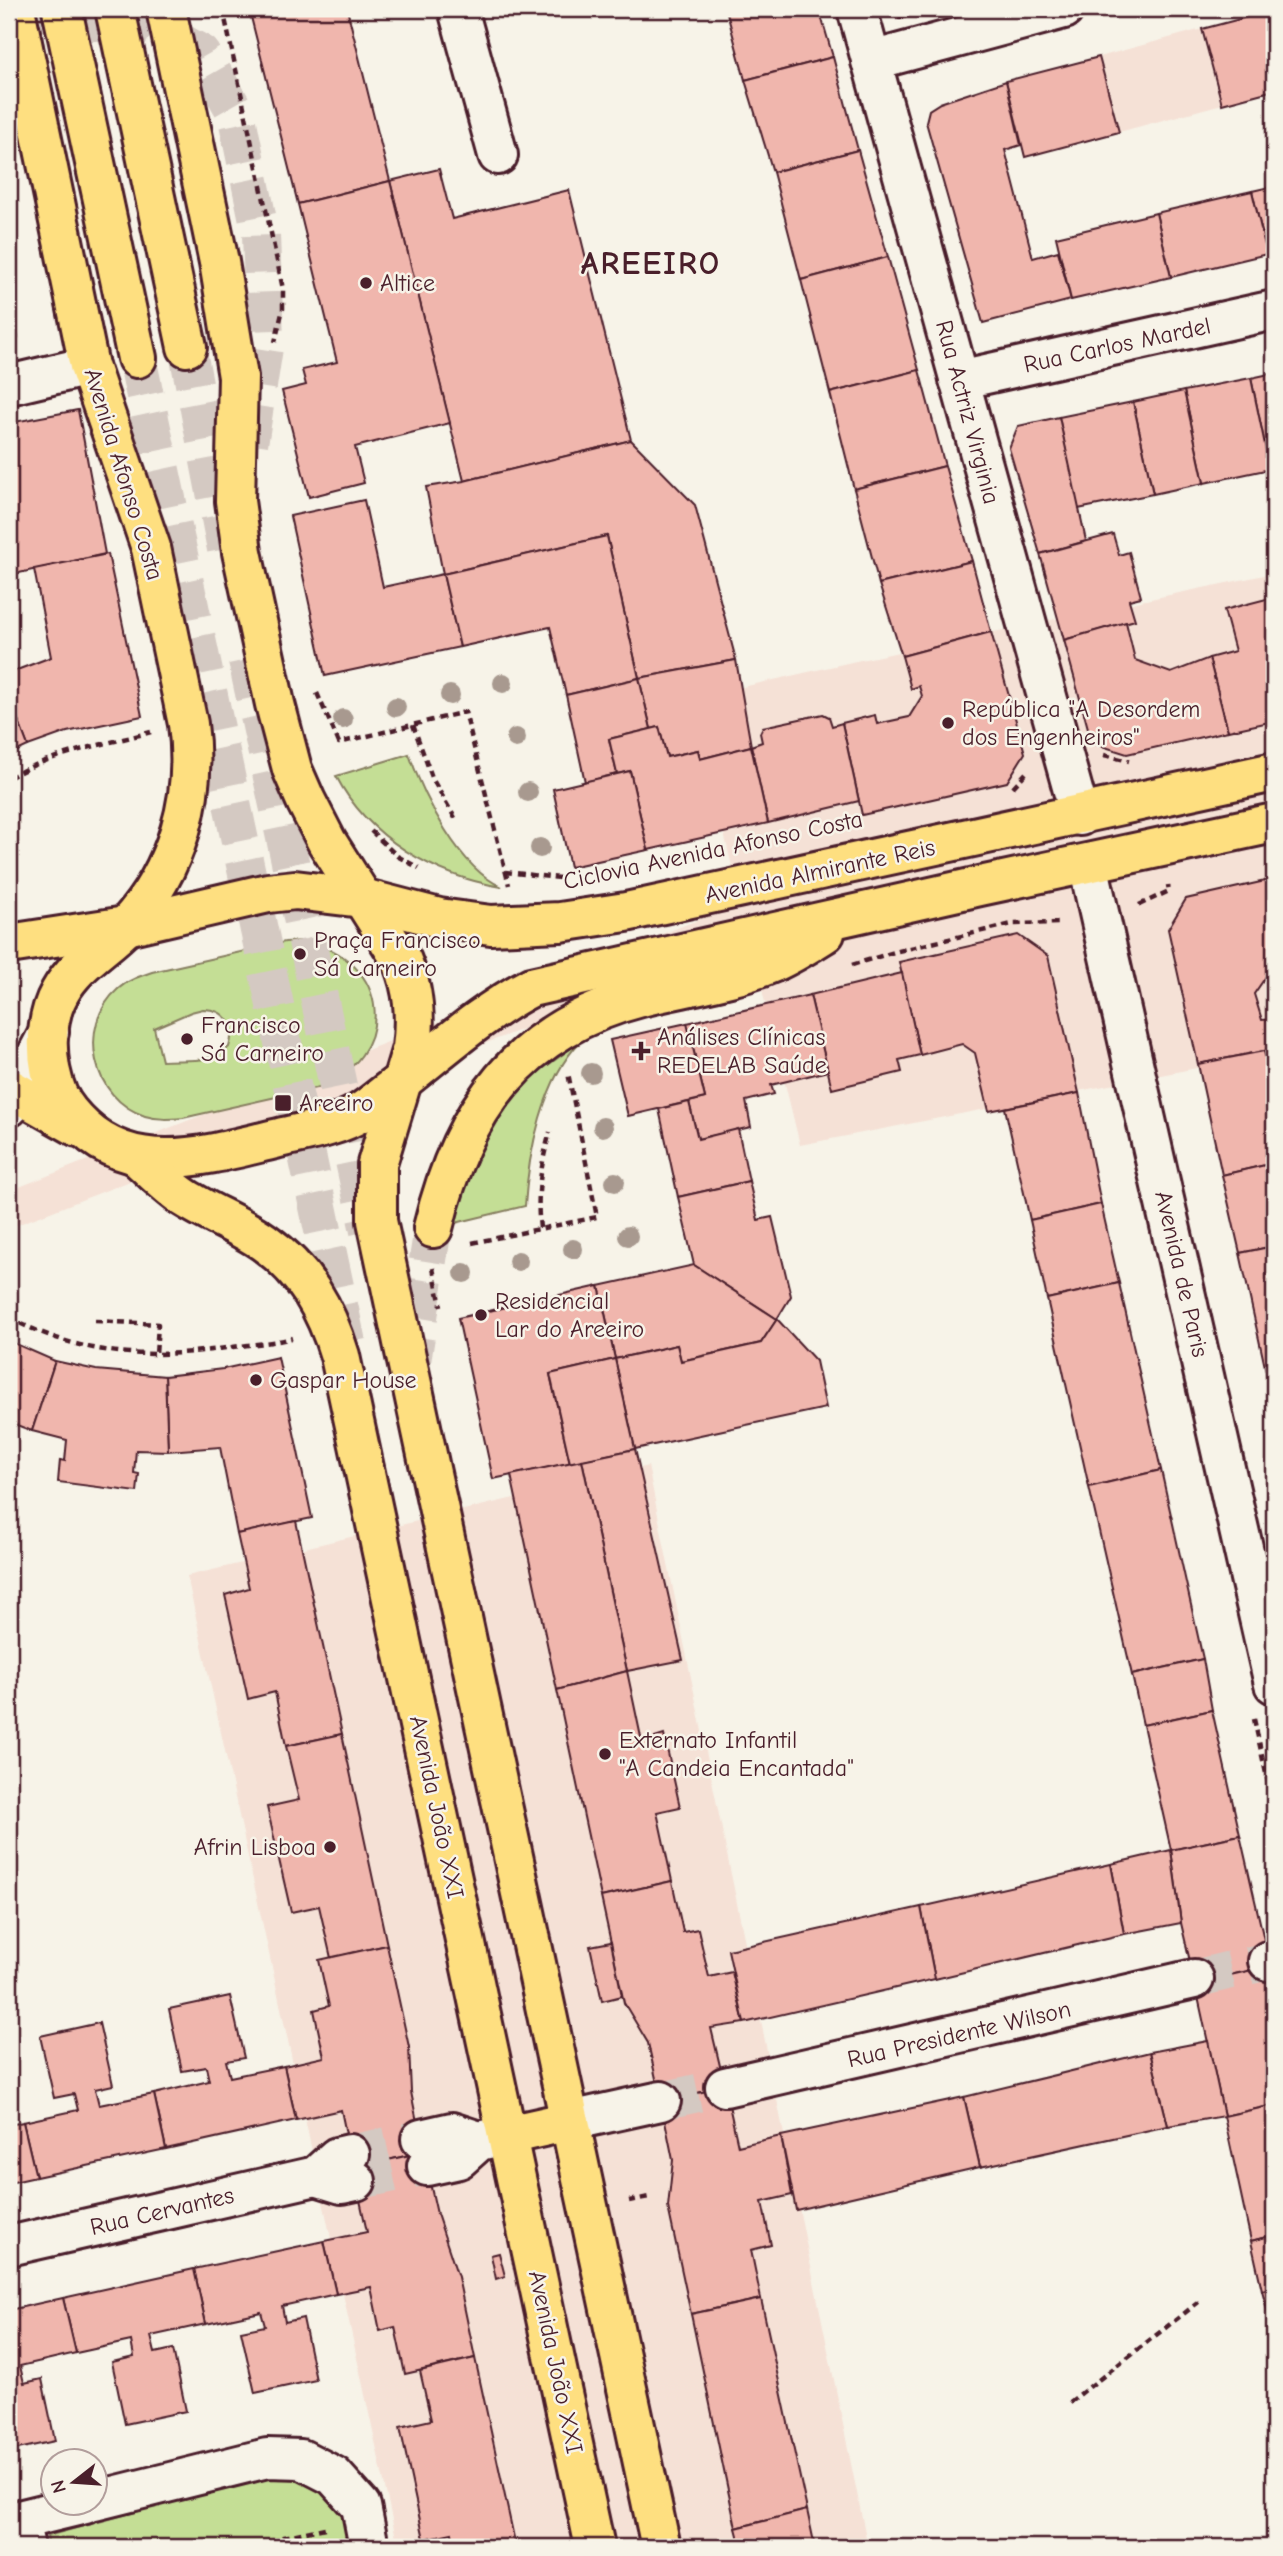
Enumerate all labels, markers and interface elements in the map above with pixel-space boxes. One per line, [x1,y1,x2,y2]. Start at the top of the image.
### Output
district label: AREEIRO [581,245,721,282]
place label: Altice [380,269,435,297]
marker: Altice [358,275,374,291]
street label: Rua Carlos Mardel [1021,311,1213,379]
street label: Rua Actriz Virginia [930,317,1006,507]
street label: Avenida Afonso Costa [78,365,170,583]
place label: República "A Desordem dos Engenheiros" [962,695,1200,751]
marker: República "A Desordem dos Engenheiros" [940,715,956,731]
street label: Ciclovia Avenida Afonso Costa [561,805,865,895]
street label: Avenida Almirante Reis [703,833,937,909]
place label: Praça Francisco Sá Carneiro [314,926,481,982]
marker: Praça Francisco Sá Carneiro [292,946,308,962]
place label: Francisco Sá Carneiro [201,1011,324,1067]
place label: Análises Clínicas REDELAB Saúde [657,1023,827,1079]
marker: Francisco Sá Carneiro [179,1031,195,1047]
marker: Análises Clínicas REDELAB Saúde [631,1041,651,1061]
place label: Areeiro [299,1089,373,1117]
marker: Areeiro [273,1093,293,1113]
street label: Avenida de Paris [1149,1188,1215,1360]
place label: Residencial Lar do Areeiro [495,1287,644,1343]
marker: Residencial Lar do Areeiro [473,1307,489,1323]
place label: Gaspar House [270,1366,416,1394]
marker: Gaspar House [248,1372,264,1388]
street label: Avenida João XXI [404,1713,470,1901]
place label: Externato Infantil "A Candeia Encantada" [619,1726,854,1782]
marker: Externato Infantil "A Candeia Encantada" [597,1746,613,1762]
place label: Afrin Lisboa [194,1833,316,1861]
marker: Afrin Lisboa [322,1839,338,1855]
street label: Rua Presidente Wilson [844,1995,1074,2073]
street label: Rua Cervantes [87,2181,237,2241]
street label: Avenida João XXI [523,2268,589,2456]
north arrow [38,2448,108,2518]
text: N [46,2478,71,2496]

